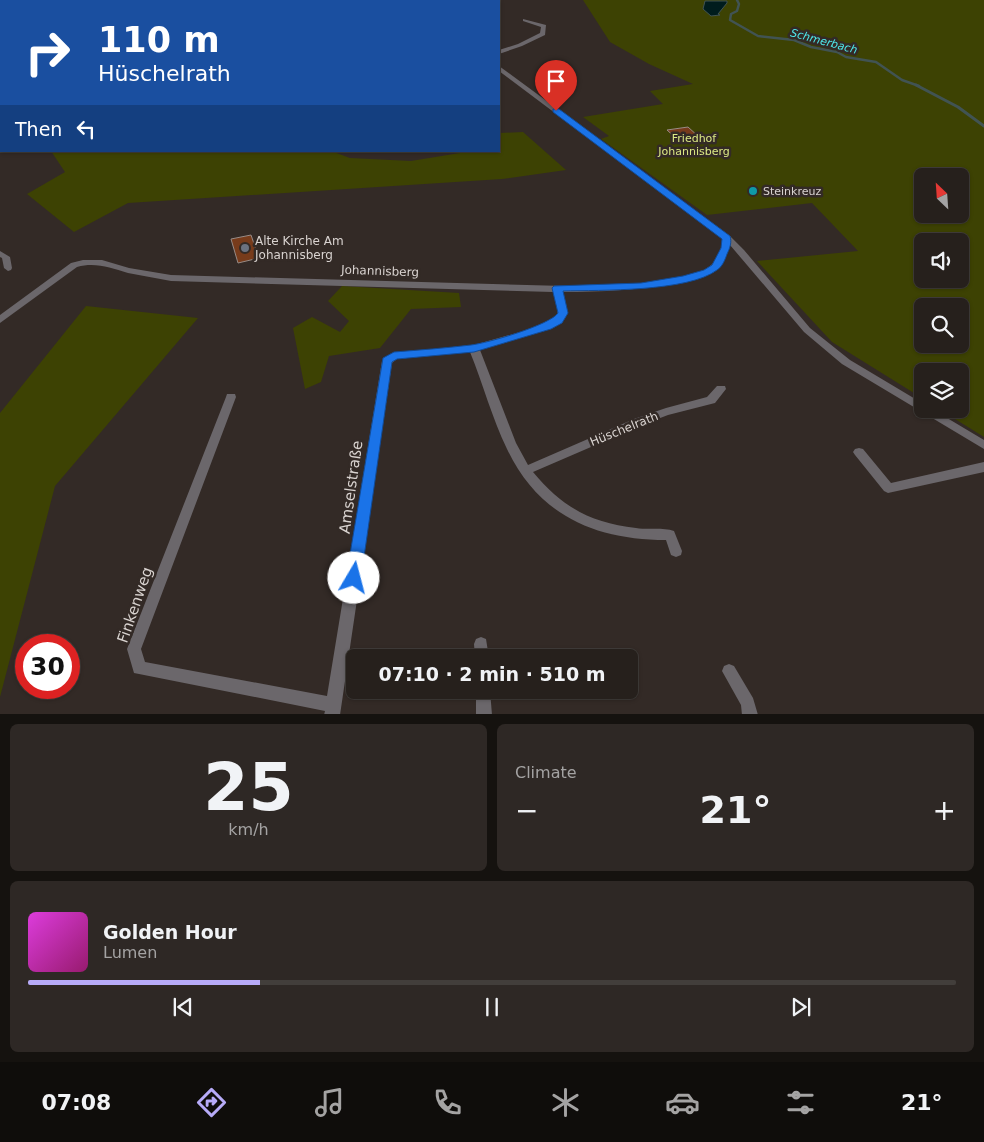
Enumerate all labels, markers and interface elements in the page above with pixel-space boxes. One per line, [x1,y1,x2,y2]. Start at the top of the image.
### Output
icon: right [15,20,80,85]
text: 110 m [98,20,220,60]
water label: Schmerbach [789,26,859,57]
pin [535,60,577,111]
text: Hüschelrath [98,61,231,86]
icon: arrive [542,67,570,95]
icon: left [72,115,100,143]
text: Then [15,118,62,140]
park label: Friedhof Johannisberg [657,132,730,158]
north arrow [914,168,969,222]
map controls [914,168,969,418]
marker: Steinkreuz [747,185,759,197]
place label: Steinkreuz [763,185,821,198]
button: sound [914,233,969,288]
place label: Alte Kirche Am Johannisberg [254,234,344,262]
marker: Alte Kirche Am Johannisberg [239,242,251,254]
street label: Johannisberg [340,263,419,279]
button: search [914,298,969,353]
button: layers [914,363,969,418]
street label: Hüschelrath [588,409,660,449]
street label: Amselstraße [336,439,366,535]
position arrow [327,551,379,603]
street label: Finkenweg [114,565,156,645]
speed limit sign: 30 [15,634,80,699]
text: 07:10 · 2 min · 510 m [378,663,606,685]
text: 25 [203,750,294,825]
text: Climate [515,763,577,782]
text: 21° [700,788,771,832]
text: − [515,794,538,827]
text: + [933,794,956,827]
text: km/h [228,820,269,839]
text: Golden Hour [103,921,237,943]
text: Lumen [103,943,157,962]
icon: previous [169,993,197,1021]
icon: pause [478,993,506,1021]
icon: next [787,993,815,1021]
icon: directions [194,1085,229,1120]
icon: music [312,1085,347,1120]
icon: phone [430,1085,465,1120]
icon: climate [548,1085,583,1120]
icon: car [665,1085,700,1120]
icon: filters [783,1085,818,1120]
text: 07:08 [41,1090,111,1115]
text: 21° [901,1090,943,1115]

